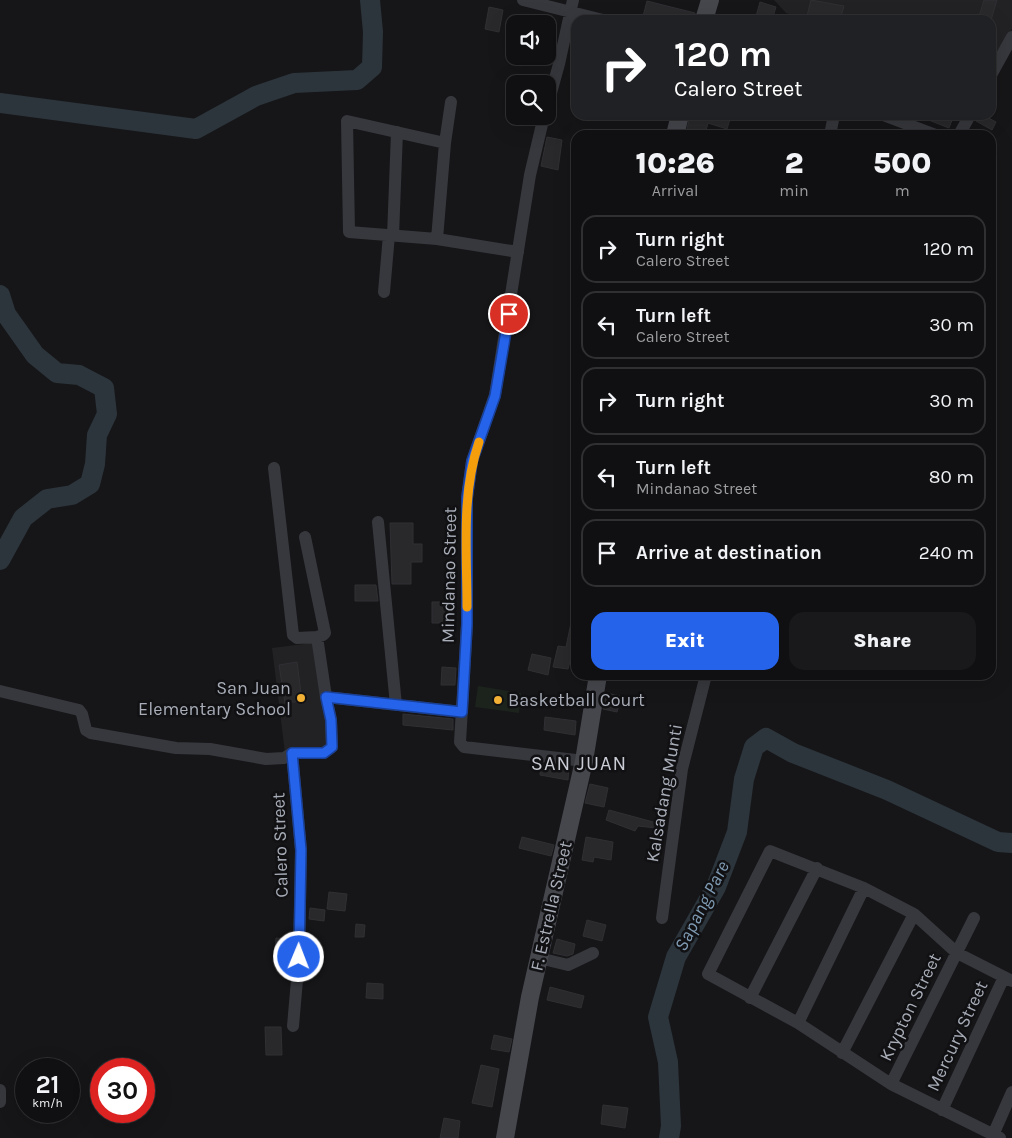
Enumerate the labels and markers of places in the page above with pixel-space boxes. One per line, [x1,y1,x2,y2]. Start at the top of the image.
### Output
pin [488,293,530,335]
place label: San Juan Elementary School [138,677,291,720]
place label: Basketball Court [508,689,645,711]
marker: San Juan Elementary School [295,692,307,704]
marker: Basketball Court [492,694,504,706]

